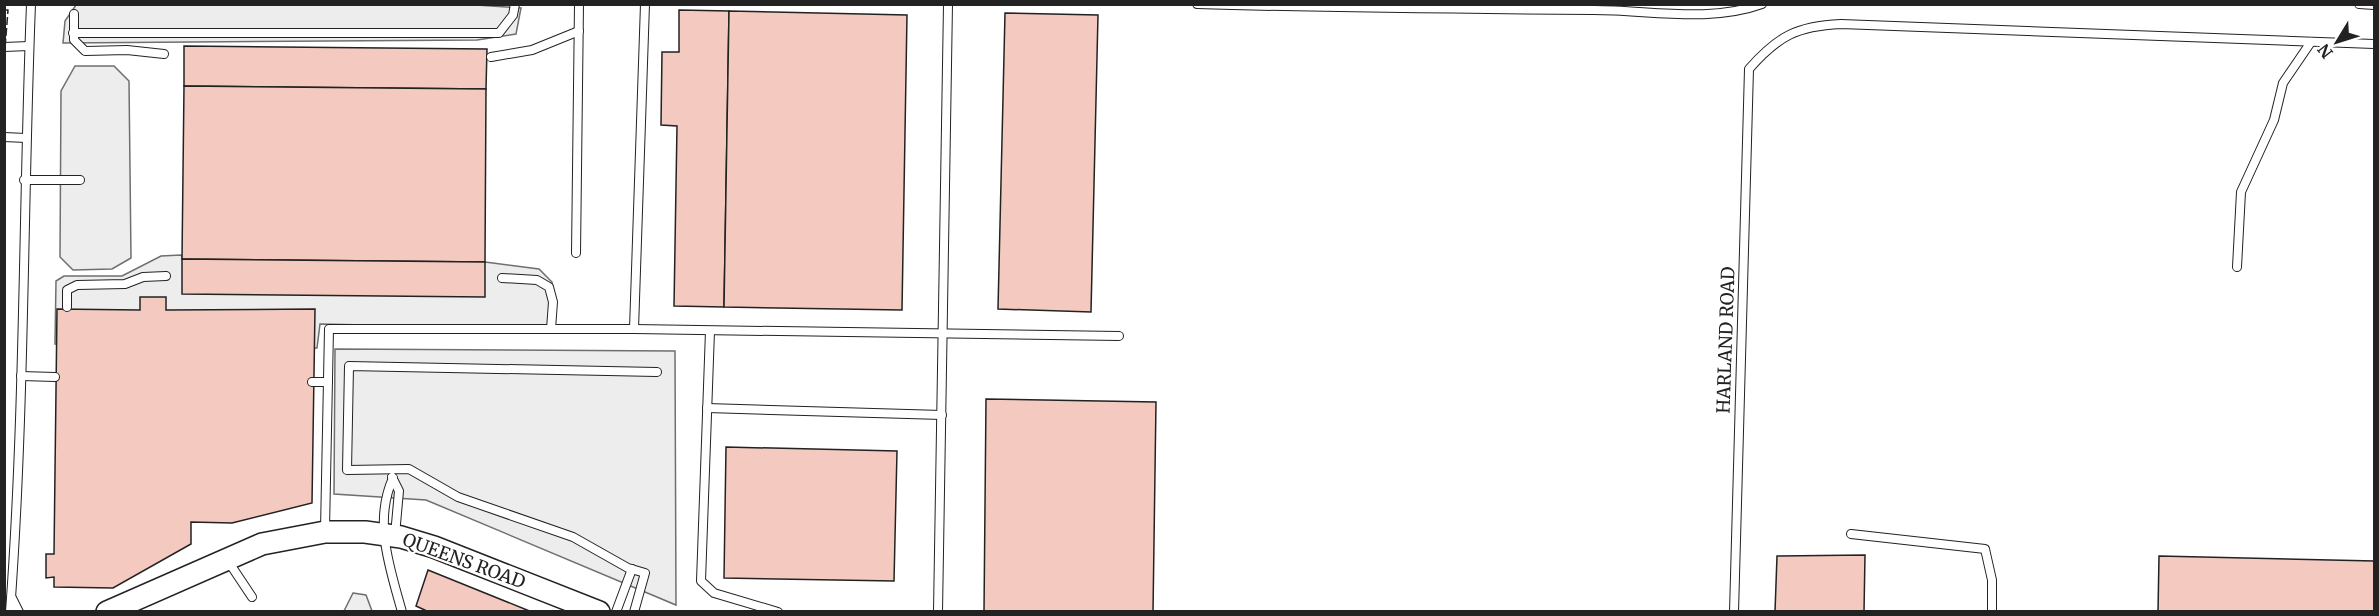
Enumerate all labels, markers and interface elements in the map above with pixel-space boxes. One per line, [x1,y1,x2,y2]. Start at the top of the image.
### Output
north arrow [2307,12,2367,72]
text: N [2313,40,2337,62]
street label: HARLAND ROAD [1711,266,1740,414]
street label: QUEENS ROAD [400,528,529,593]

